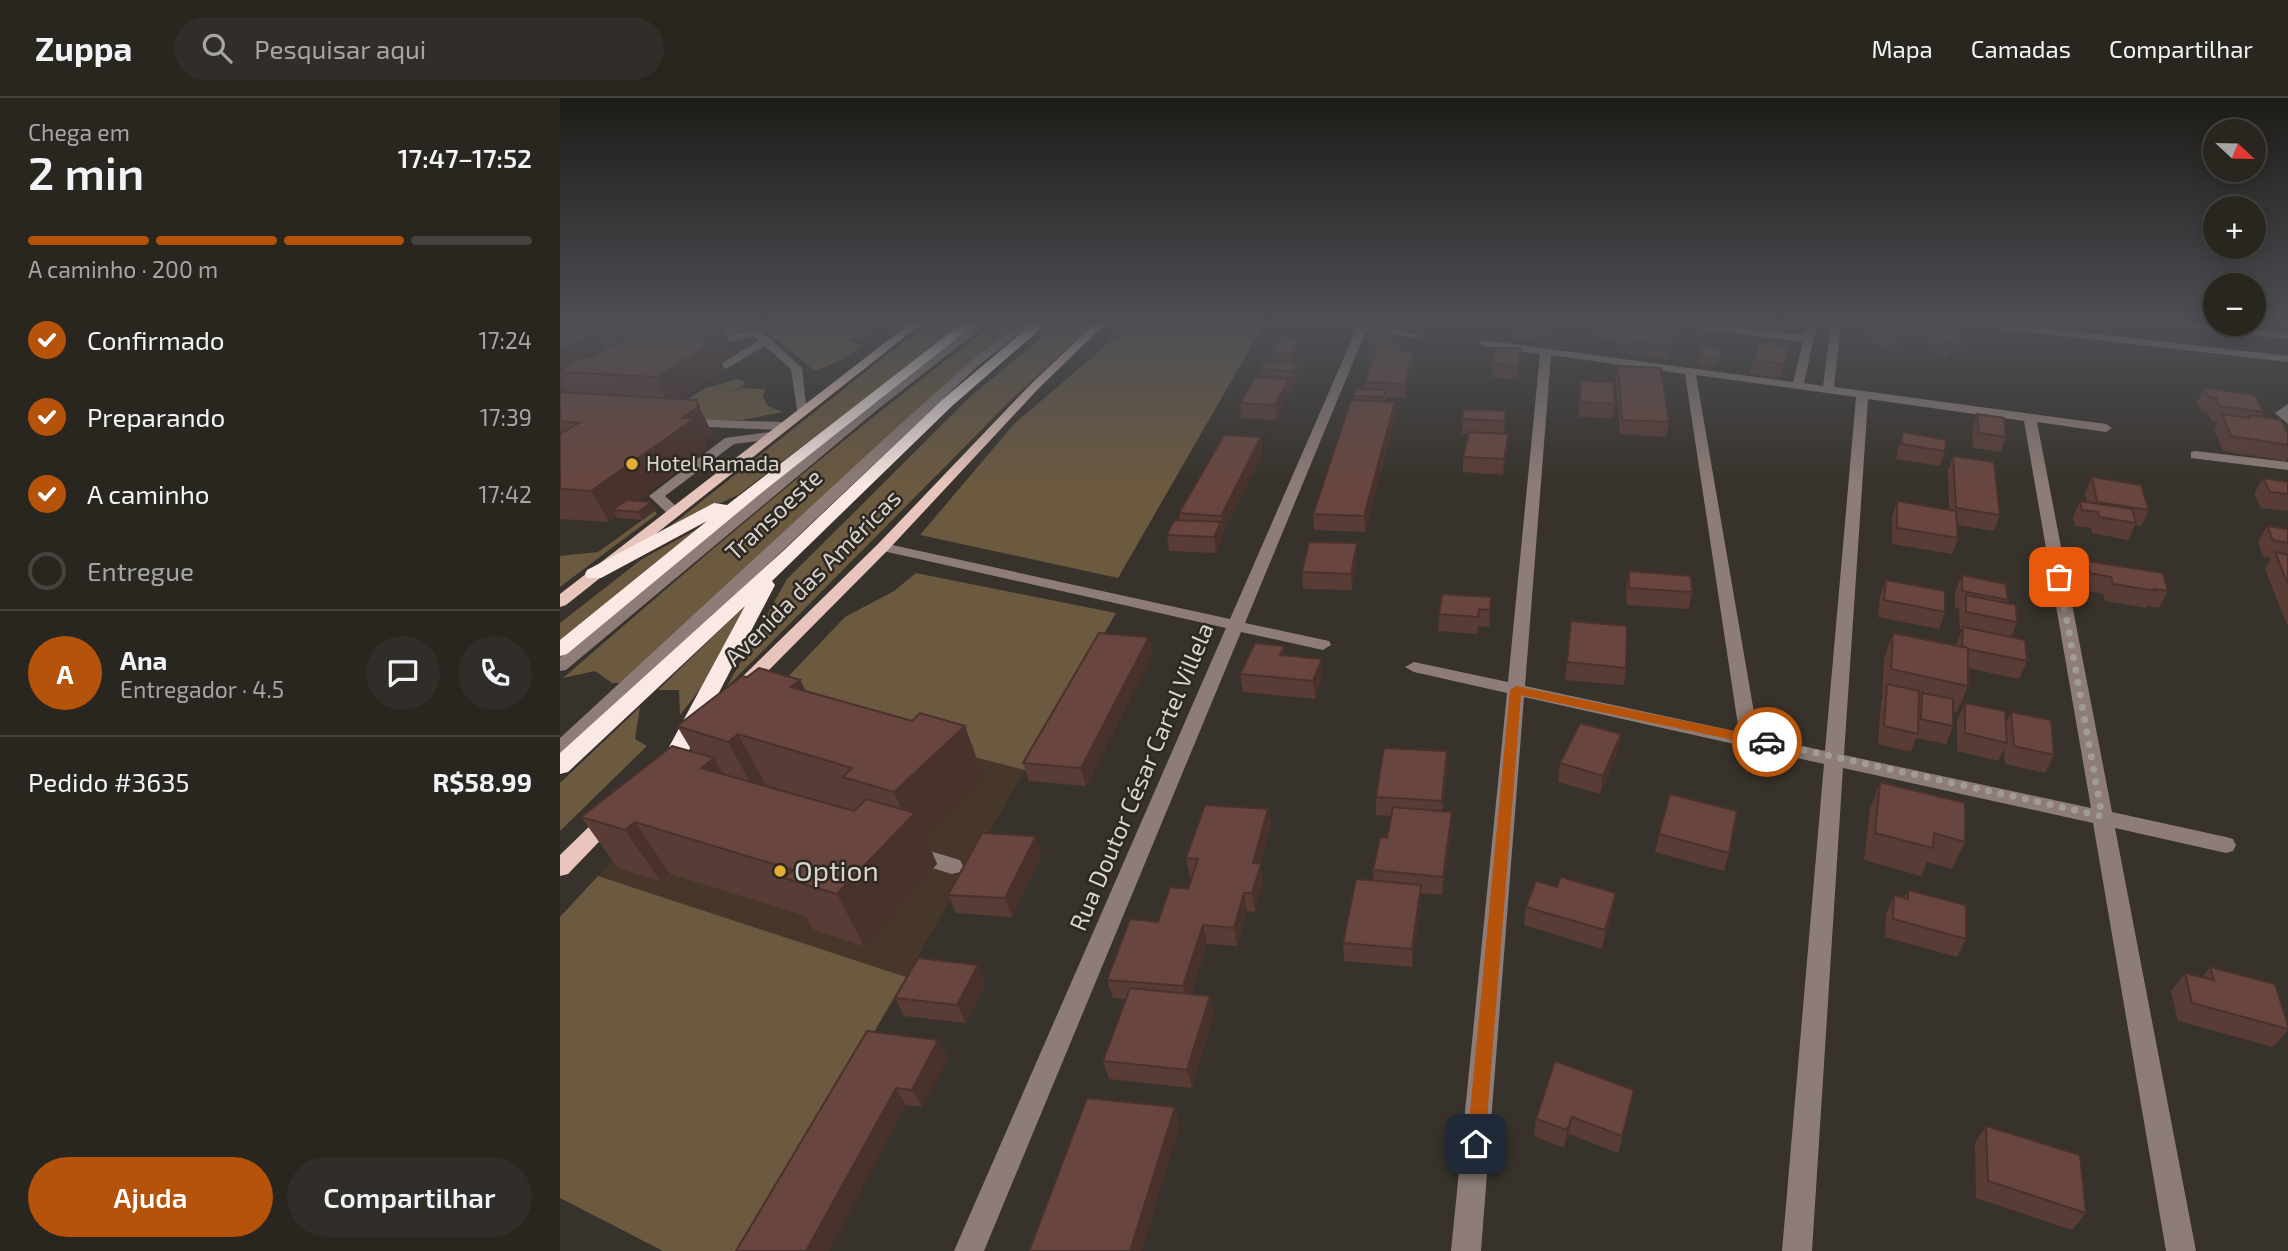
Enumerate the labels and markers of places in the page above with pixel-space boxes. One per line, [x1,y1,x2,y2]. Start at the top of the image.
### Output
place label: Hotel Ramada [646,450,780,475]
marker: Hotel Ramada [624,456,640,472]
pin [2029,547,2089,607]
place label: Option [794,853,879,887]
marker: Option [772,863,788,879]
pin [1446,1114,1506,1174]

